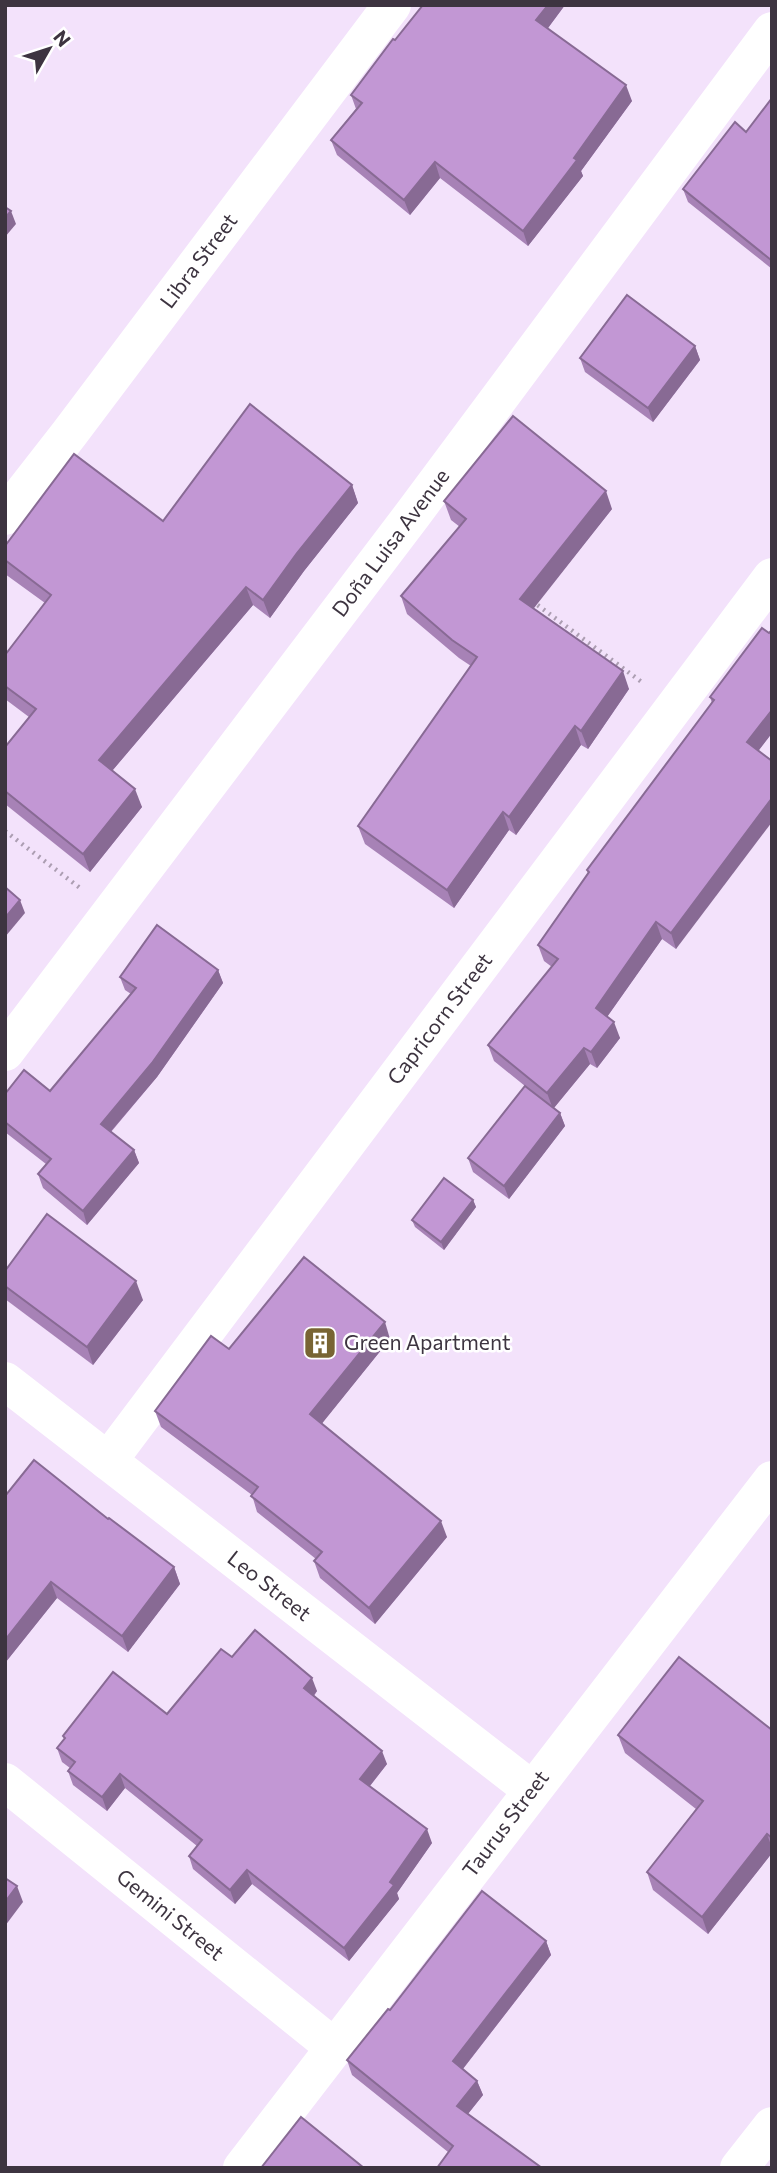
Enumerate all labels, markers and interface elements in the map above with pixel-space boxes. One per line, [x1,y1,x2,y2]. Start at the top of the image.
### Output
north arrow [14,14,84,84]
text: N [49,25,76,51]
street label: Libra Street [154,208,242,312]
street label: Doña Luisa Avenue [326,463,454,621]
street label: Capricorn Street [381,947,496,1089]
building icon: Green Apartment [301,1324,339,1362]
place label: Green Apartment [344,1329,511,1354]
street label: Leo Street [223,1544,317,1625]
street label: Taurus Street [456,1765,553,1882]
street label: Gemini Street [112,1863,230,1965]

